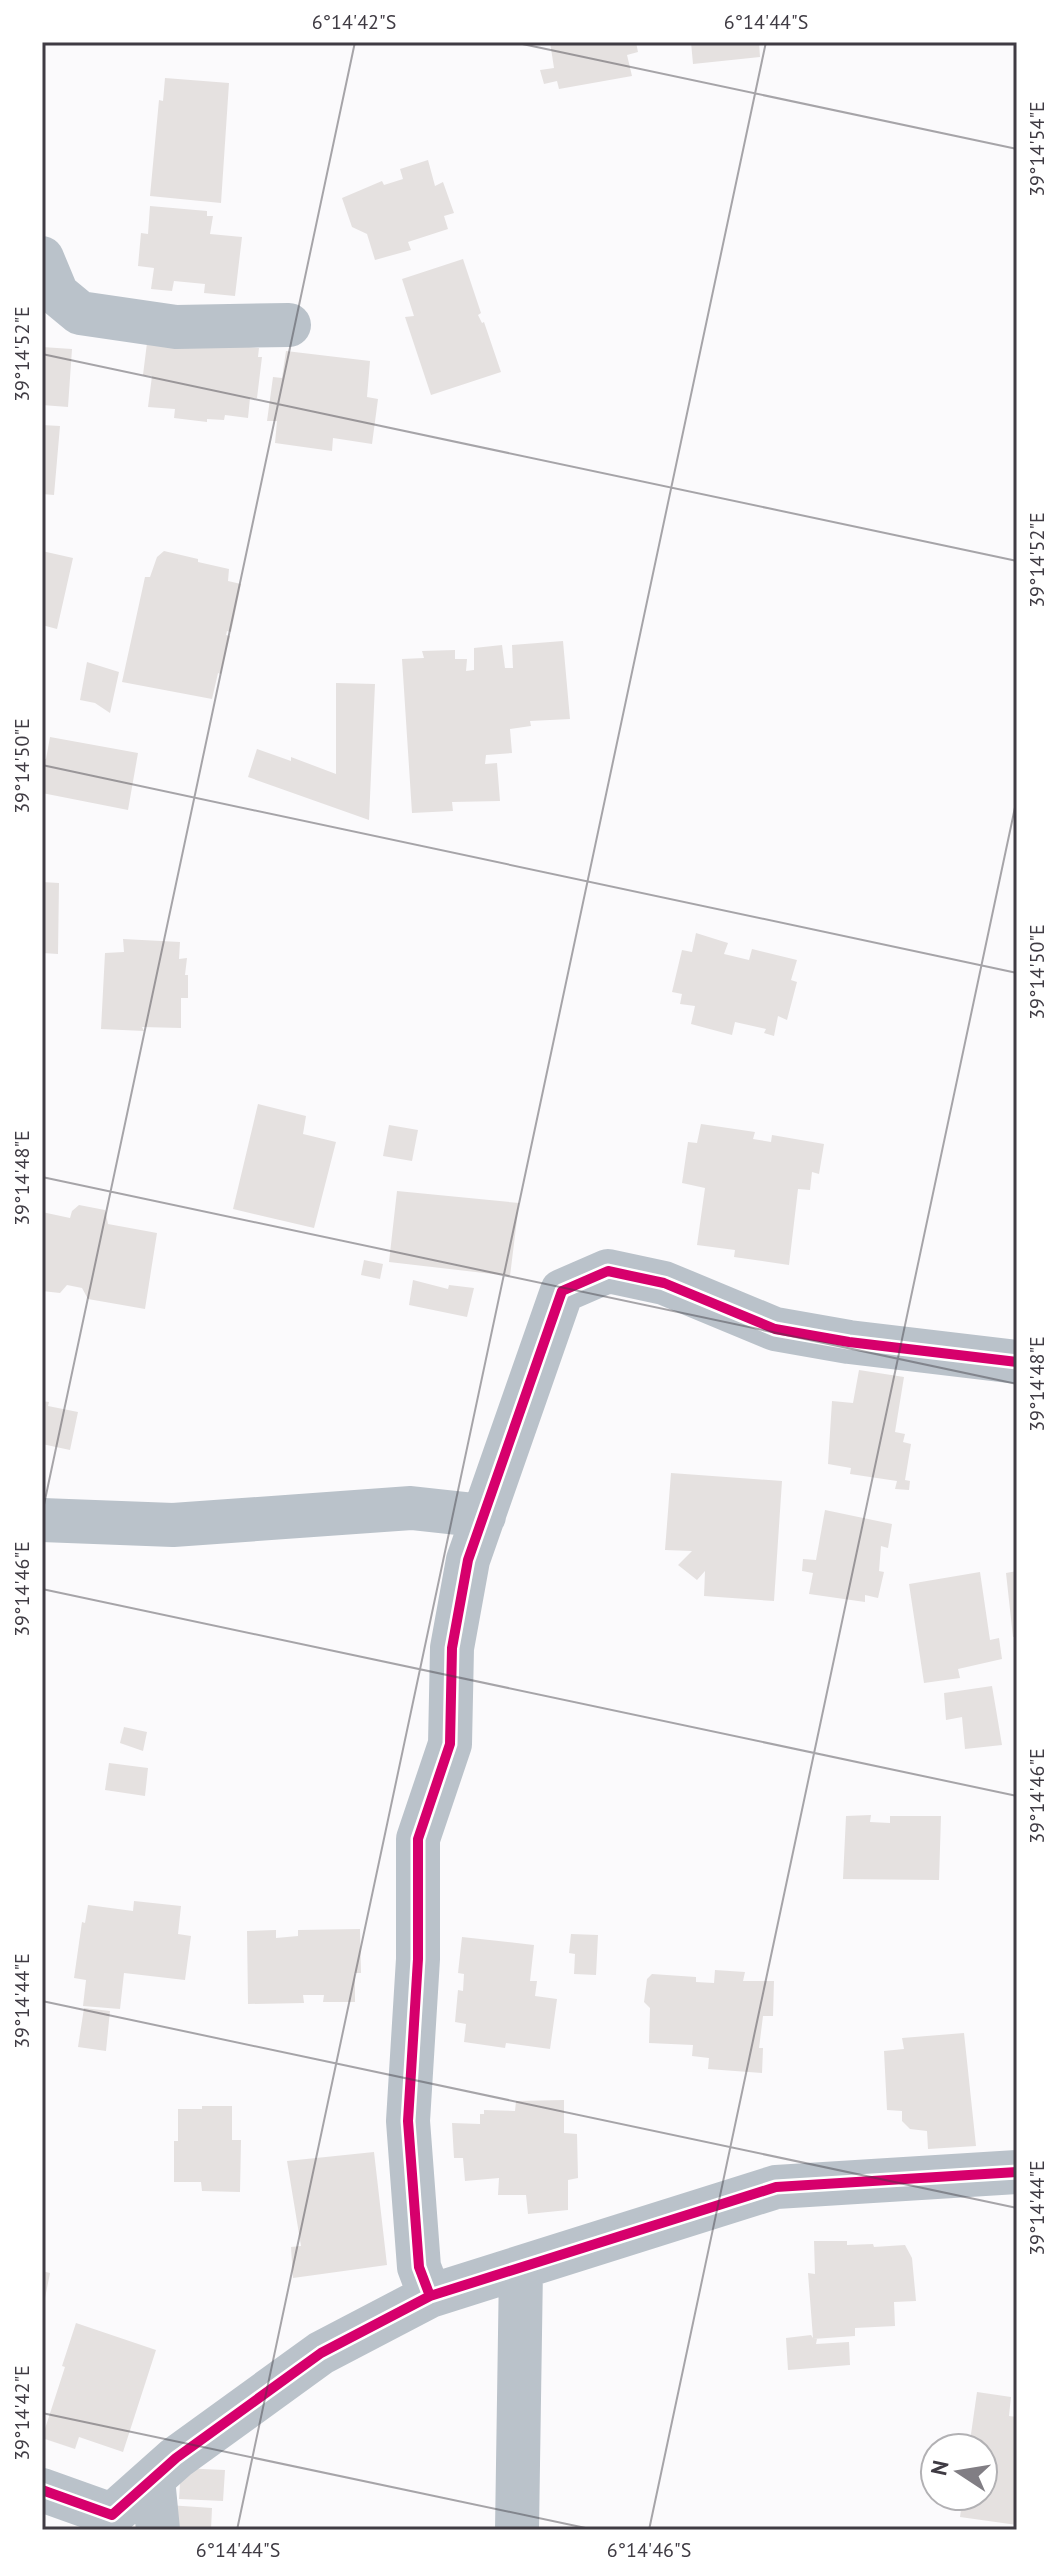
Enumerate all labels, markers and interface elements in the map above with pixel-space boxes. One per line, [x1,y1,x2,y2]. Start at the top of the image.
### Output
text: 6°14'42"S [312,9,396,35]
text: 6°14'44"S [724,9,808,35]
text: 39°14'54"E [1024,101,1050,197]
text: 39°14'52"E [9,306,35,402]
text: 39°14'52"E [1024,512,1050,608]
text: 39°14'50"E [9,718,35,814]
text: 39°14'50"E [1024,924,1050,1020]
text: 39°14'48"E [9,1130,35,1226]
text: 39°14'48"E [1024,1336,1050,1432]
text: 39°14'46"E [9,1541,35,1637]
text: 39°14'46"E [1024,1748,1050,1844]
text: 39°14'44"E [9,1953,35,2049]
text: 39°14'44"E [1024,2160,1050,2256]
text: 39°14'42"E [9,2365,35,2461]
north arrow [919,2432,999,2512]
text: N [924,2458,955,2478]
text: 6°14'44"S [196,2537,280,2563]
text: 6°14'46"S [607,2537,691,2563]

